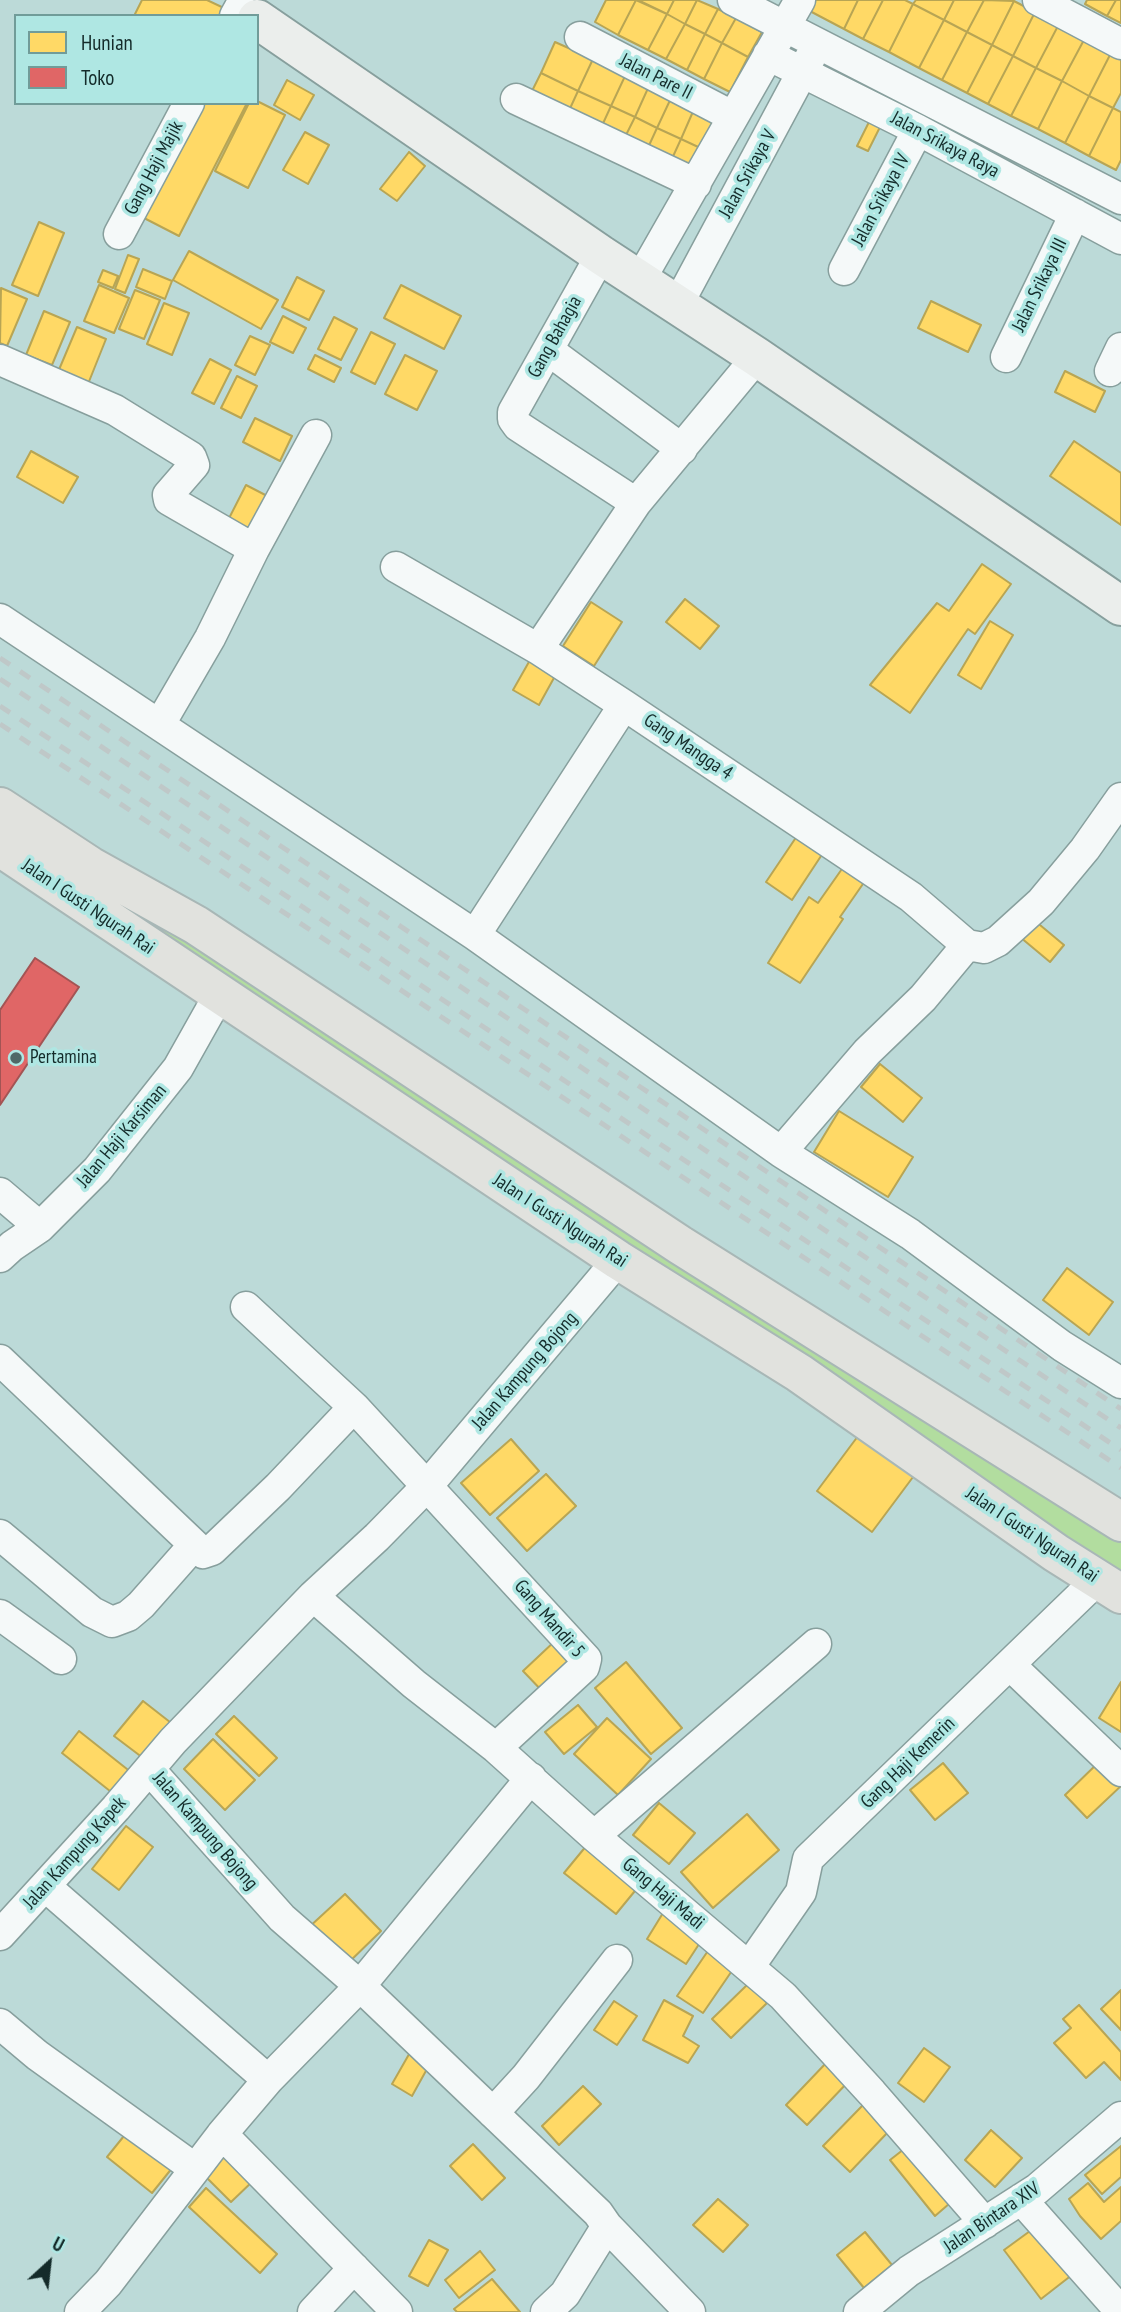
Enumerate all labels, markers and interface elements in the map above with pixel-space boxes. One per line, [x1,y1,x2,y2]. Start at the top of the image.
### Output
legend [14,14,259,105]
text: Hunian [81,29,133,56]
street label: Jalan Pare II [616,49,696,105]
text: Toko [81,64,114,91]
street label: Jalan Srikaya Raya [887,107,1003,183]
street label: Gang Haji Majik [120,117,188,219]
street label: Jalan Srikaya V [715,126,781,222]
street label: Jalan Srikaya IV [847,150,915,250]
street label: Jalan Srikaya III [1008,235,1072,335]
street label: Gang Bahagia [523,292,587,382]
street label: Gang Mangga 4 [639,709,737,785]
street label: Jalan I Gusti Ngurah Rai [17,854,159,960]
place label: Pertamina [30,1047,97,1069]
marker: Pertamina [8,1050,24,1066]
street label: Jalan Haji Karsiman [72,1080,172,1192]
street label: Jalan I Gusti Ngurah Rai [489,1169,631,1273]
street label: Jalan Kampung Bojong [468,1307,582,1435]
street label: Jalan I Gusti Ngurah Rai [961,1482,1103,1588]
street label: Gang Mandir 5 [509,1575,589,1663]
street label: Gang Haji Kemerin [856,1712,960,1814]
street label: Jalan Kampung Bojong [148,1767,262,1895]
street label: Jalan Kampung Kapek [19,1792,131,1914]
street label: Gang Haji Madi [618,1853,708,1935]
street label: Jalan Bintara XIV [940,2178,1044,2258]
north arrow [14,2228,84,2298]
text: U [49,2231,68,2257]

